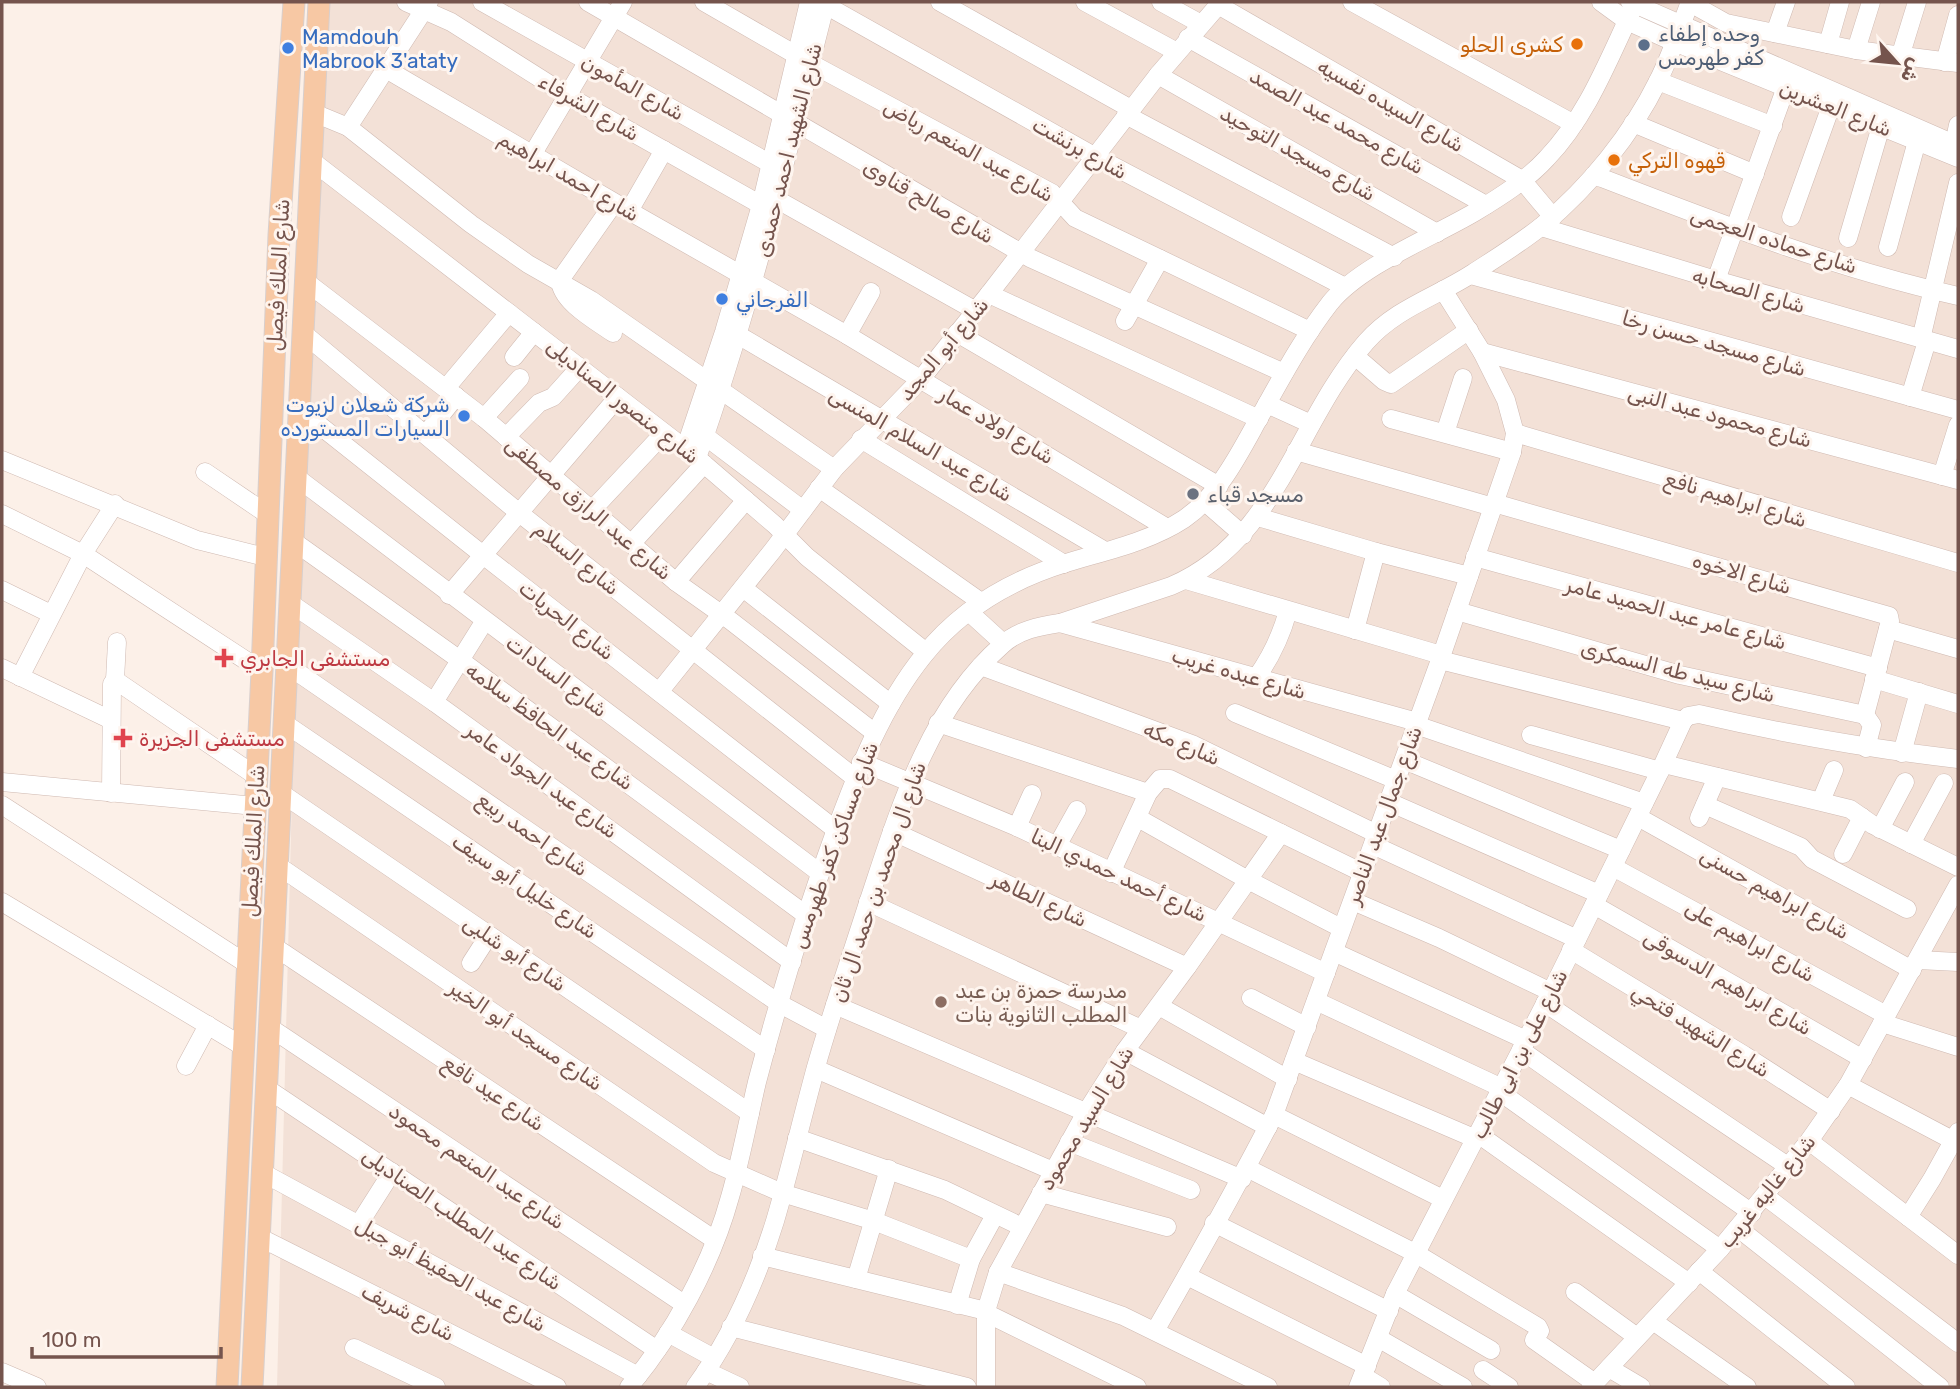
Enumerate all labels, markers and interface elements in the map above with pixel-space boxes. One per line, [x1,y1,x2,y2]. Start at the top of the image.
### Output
place label: وحده إطفاء كفر طهرمس [1658,21,1765,70]
place label: Mamdouh Mabrook 3'ataty [302,24,458,73]
north arrow [1862,28,1932,98]
place label: كشرى الحلو [1460,32,1564,57]
marker: كشرى الحلو [1569,36,1585,52]
marker: وحده إطفاء كفر طهرمس [1636,37,1652,53]
marker: Mamdouh Mabrook 3'ataty [280,40,296,56]
street label: شارع الشهيد احمد حمدى [749,40,829,260]
street label: شارع المأمون [576,48,689,127]
street label: شارع السيده نفسيه [1312,53,1469,159]
text: ش [1896,55,1927,86]
street label: شارع محمد عبد الصمد [1244,63,1429,181]
street label: شارع الشرفاء [533,68,644,148]
street label: شارع العشرين [1776,74,1896,144]
street label: شارع عبد المنعم رياض [879,93,1058,209]
street label: شارع مسجد التوحيد [1215,100,1380,208]
street label: شارع برنشت [1027,112,1132,186]
street label: شارع احمد ابراهيم [493,125,644,228]
place label: قهوه التركي [1628,148,1725,177]
marker: قهوه التركي [1606,152,1622,168]
street label: شارع صالح قناوى [858,153,999,250]
street label: شارع الملك فيصل [262,198,296,352]
street label: شارع حماده العجمى [1687,201,1860,281]
street label: شارع الصحابه [1689,262,1808,320]
place label: الفرجاني [736,287,809,316]
marker: الفرجاني [714,291,730,307]
street label: شارع أبو المجد [893,292,995,407]
street label: شارع مسجد حسن رخا [1619,305,1809,383]
street label: شارع منصور الصناديلى [540,333,705,470]
street label: شارع محمود عبد النبى [1625,379,1815,455]
street label: شارع اولاد عمار [932,380,1059,471]
street label: شارع عبد السلام المنسى [824,381,1017,508]
place label: شركة شعلان لزيوت السيارات المستورده [280,392,450,441]
marker: شركة شعلان لزيوت السيارات المستورده [456,408,472,424]
street label: شارع عبد الرازق مصطفى [499,431,677,587]
street label: شارع ابراهيم نافع [1661,466,1810,535]
place label: مسجد قباء [1207,482,1304,507]
marker: مسجد قباء [1185,486,1201,502]
street label: شارع السلام [528,516,625,602]
street label: شارع الاخوه [1689,547,1794,601]
street label: شارع عامر عبد الحميد عامر [1560,571,1789,656]
street label: شارع الحريات [513,575,620,667]
street label: شارع السادات [500,630,613,724]
street label: شارع سيد طه السمكرى [1578,635,1778,709]
street label: شارع عبده غريب [1168,642,1309,706]
place label: مستشفى الجابري [240,646,390,673]
marker: مستشفى الجابري [214,648,234,668]
street label: شارع عبد الحافظ سلامه [460,657,639,797]
street label: شارع عبد الجواد عامر [458,715,623,845]
street label: شارع مكه [1139,716,1224,772]
street label: شارع جمال عبد الناصر [1338,723,1429,910]
place label: مستشفى الجزيرة [139,726,285,751]
marker: مستشفى الجزيرة [113,728,133,748]
street label: شارع مساكن كفر طهرمس [785,738,885,952]
street label: شارع ال محمد بن حمد ال ثان [825,758,933,1006]
street label: شارع الملك فيصل [237,764,271,918]
street label: شارع احمد ربيع [471,787,593,884]
street label: شارع أحمد حمدي البنا [1026,823,1211,929]
street label: شارع خليل أبو سيف [446,828,602,946]
street label: شارع ابراهيم حسنى [1695,842,1854,946]
street label: شارع الطاهر [984,865,1091,934]
street label: شارع ابراهيم على [1680,895,1819,989]
street label: شارع أبو شلبى [458,909,571,998]
street label: شارع ابراهيم الدسوقى [1638,924,1817,1042]
street label: شارع على بن ابى طالب [1465,965,1574,1144]
street label: شارع مسجد أبو الخير [441,973,608,1097]
street label: شارع الشهيد فتحي [1625,977,1775,1086]
place label: مدرسة حمزة بن عبد المطلب الثانوية بنات [955,978,1128,1027]
marker: مدرسة حمزة بن عبد المطلب الثانوية بنات [933,994,949,1010]
street label: شارع السيد محمود [1033,1041,1141,1196]
street label: شارع عيد نافع [437,1050,549,1139]
street label: شارع عبد المنعم محمود [383,1098,570,1236]
street label: شارع غاليه غريب [1713,1129,1822,1254]
street label: شارع عبد المطلب الصناديلى [356,1143,567,1297]
street label: شارع عبد الحفيظ أبو جبل [350,1211,551,1339]
street label: شارع شريف [356,1278,459,1348]
scale bar [32,1316,220,1360]
text: 100 m [42,1327,101,1352]

